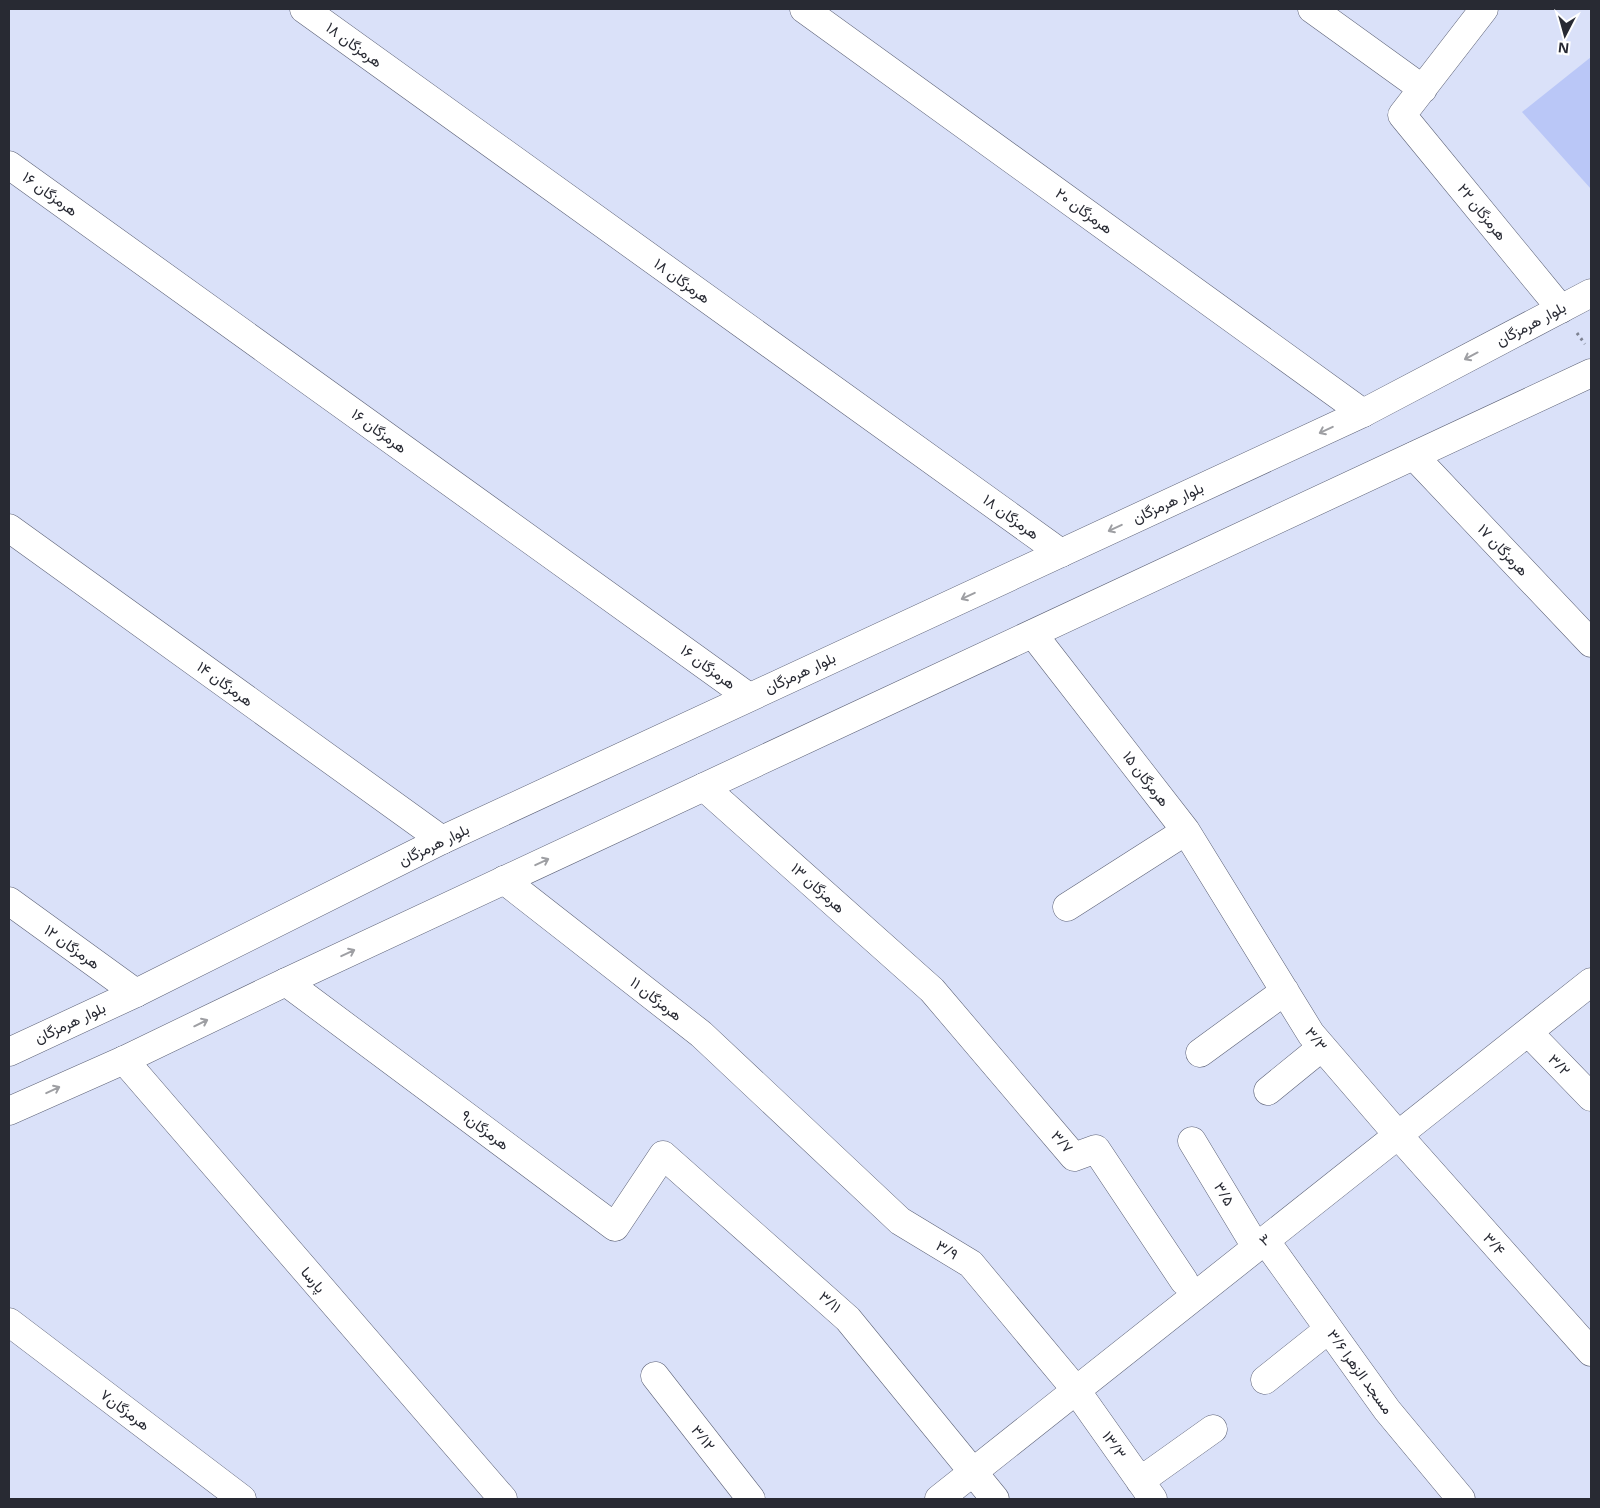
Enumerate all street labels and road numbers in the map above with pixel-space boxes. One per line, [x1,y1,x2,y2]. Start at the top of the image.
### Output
street label: هرمزگان ۱۸ [322,17,387,71]
street label: هرمزگان ۱۶ [19,166,82,220]
street label: هرمزگان ۲۲ [1454,179,1512,244]
street label: هرمزگان ۲۰ [1052,183,1117,238]
street label: هرمزگان ۱۸ [650,253,715,307]
street label: بلوار هرمزگان [1492,296,1569,350]
street label: هرمزگان ۱۶ [348,403,411,457]
street label: بلوار هرمزگان [1129,477,1206,527]
street label: هرمزگان ۱۸ [979,489,1044,543]
street label: هرمزگان ۱۷ [1474,519,1534,580]
street label: هرمزگان ۱۶ [677,639,740,693]
street label: بلوار هرمزگان [761,647,838,697]
street label: هرمزگان ۱۴ [193,656,258,710]
street label: هرمزگان ۱۵ [1119,747,1175,810]
street label: بلوار هرمزگان [395,818,472,870]
street label: هرمزگان ۱۳ [787,858,850,917]
street label: هرمزگان ۱۲ [41,919,104,973]
street label: هرمزگان ۱۱ [627,972,687,1025]
street label: بلوار هرمزگان [31,997,108,1047]
street label: ۳/۳ [1301,1022,1333,1055]
street label: ۳/۲ [1544,1049,1575,1080]
street label: هرمزگان۹ [457,1105,514,1154]
street label: ۳/۷ [1047,1126,1078,1157]
street label: ۳/۵ [1210,1178,1240,1209]
street label: ۳ [1254,1228,1275,1250]
street label: ۳/۴ [1479,1228,1510,1259]
street label: ۳/۹ [933,1235,962,1264]
street label: پارسا [296,1262,331,1297]
street label: ۳/۱۱ [815,1286,846,1317]
street label: مسجد الزهرا ۳/۶ [1323,1325,1398,1418]
street label: هرمزگان۷ [97,1384,154,1434]
street label: ۳/۱۲ [687,1420,720,1455]
street label: ۱۳/۳ [1098,1427,1132,1462]

